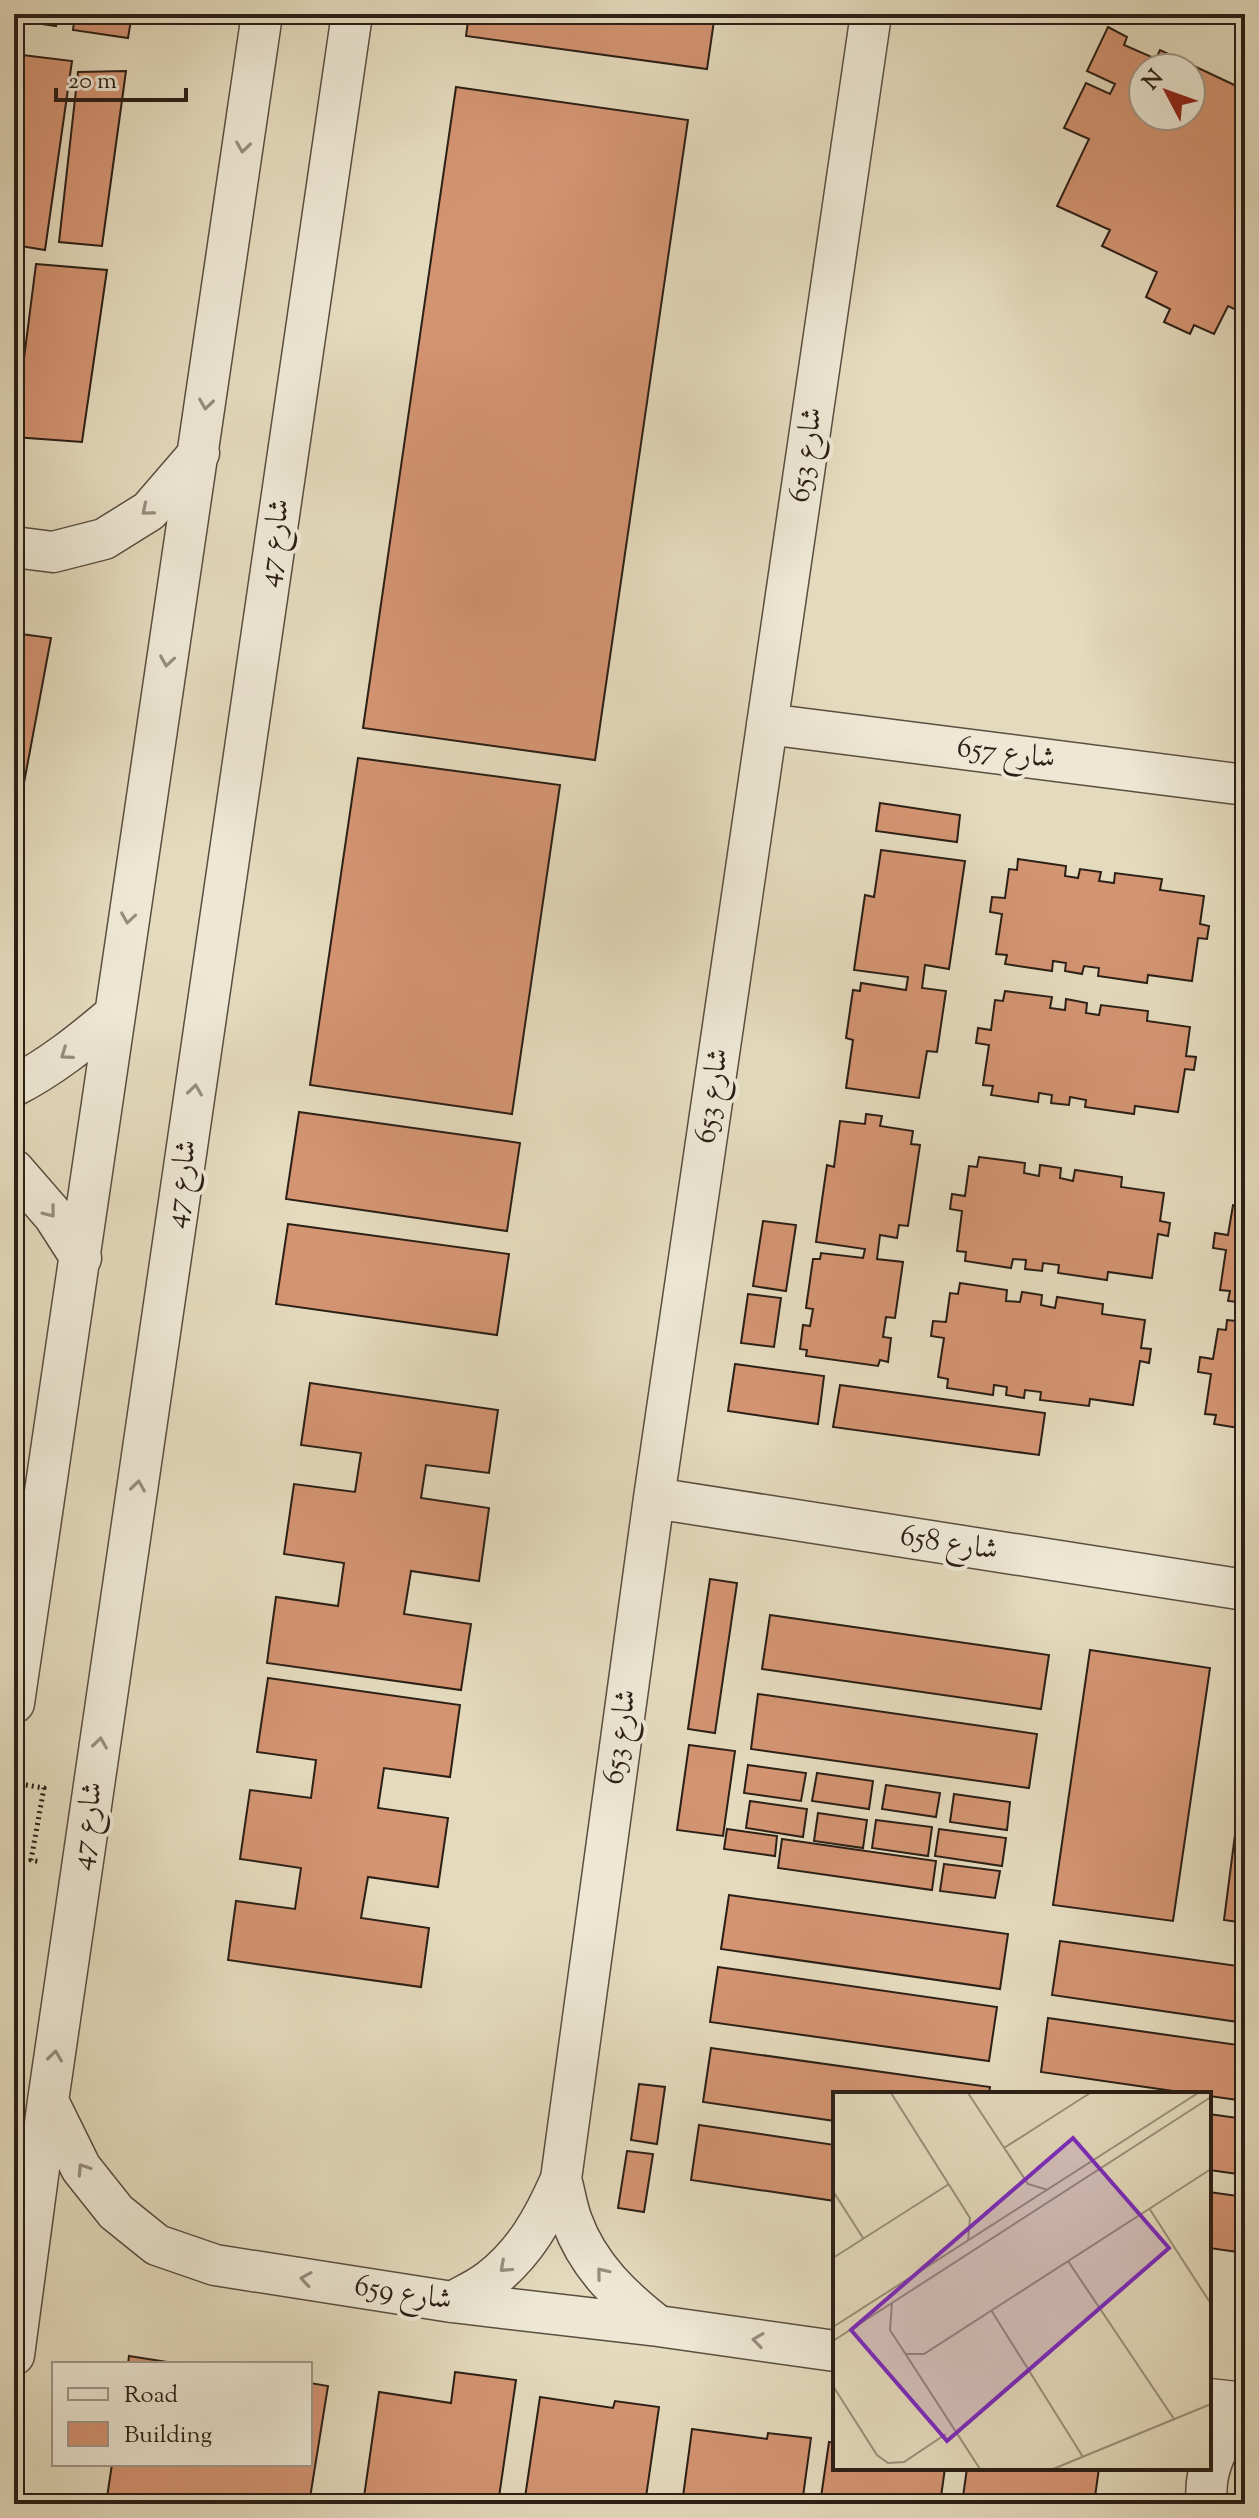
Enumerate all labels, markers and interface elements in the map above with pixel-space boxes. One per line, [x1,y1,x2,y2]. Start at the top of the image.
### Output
scale bar [56,52,186,102]
north arrow [1127,52,1207,132]
text: N [1136,63,1172,98]
text: 20 m [68,65,117,99]
one-way arrow [235,140,252,154]
one-way arrow [198,397,215,411]
street label: شارع 653 [779,405,836,506]
street label: شارع 47 [248,496,303,590]
one-way arrow [142,500,156,515]
one-way arrow [160,654,177,668]
street label: شارع 657 [954,727,1058,782]
one-way arrow [121,911,138,925]
one-way arrow [61,1044,75,1059]
street label: شارع 653 [685,1046,742,1147]
one-way arrow [186,1083,203,1097]
street label: شارع 47 [155,1137,210,1231]
one-way arrow [41,1203,55,1218]
one-way arrow [129,1479,146,1493]
street label: شارع 658 [897,1515,1001,1574]
street label: شارع 653 [593,1687,650,1788]
one-way arrow [91,1736,108,1750]
street label: شارع 47 [61,1779,116,1873]
one-way arrow [46,2049,63,2063]
inset map [833,2092,1211,2470]
one-way arrow [78,2164,93,2178]
one-way arrow [500,2258,514,2272]
street label: شارع 659 [351,2265,455,2324]
one-way arrow [598,2267,612,2282]
one-way arrow [299,2271,313,2288]
one-way arrow [751,2332,765,2349]
legend [52,2362,312,2466]
text: Road [124,2379,178,2413]
text: Building [124,2419,213,2453]

